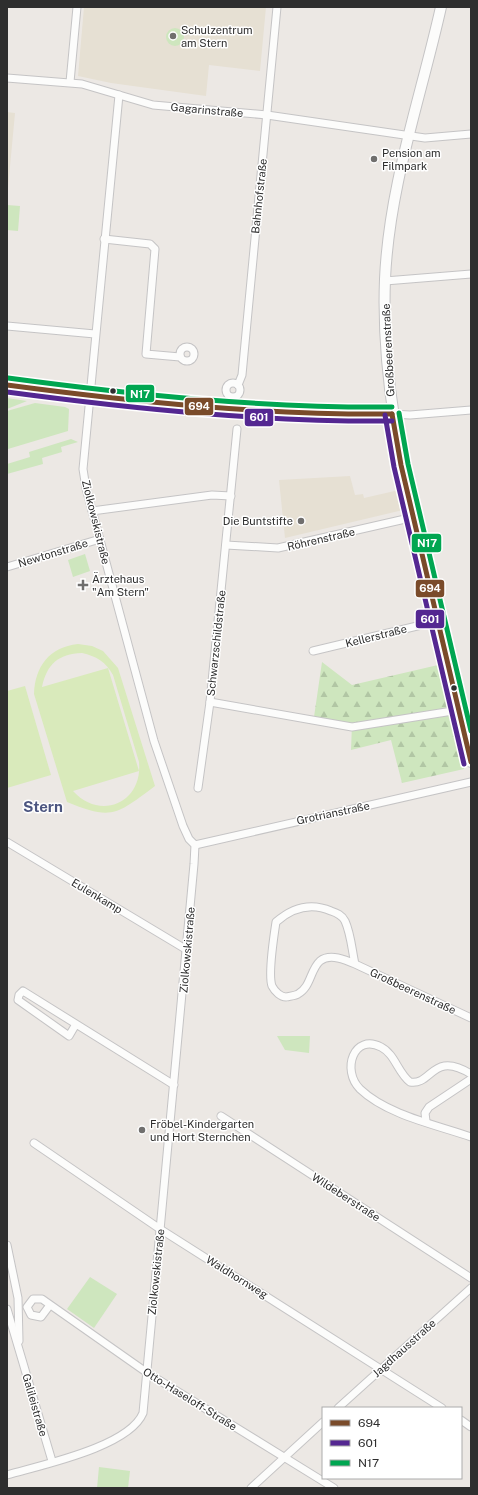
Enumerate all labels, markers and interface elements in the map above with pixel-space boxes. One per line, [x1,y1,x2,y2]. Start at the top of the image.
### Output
place label: Schulzentrum am Stern [181,24,253,49]
marker: Schulzentrum am Stern [168,31,178,41]
street label: Gagarinstraße [170,101,244,119]
place label: Pension am Filmpark [382,147,441,172]
marker: Pension am Filmpark [369,154,379,164]
street label: Bahnhofstraße [249,158,269,234]
street label: Großbeerenstraße [380,303,396,397]
line badge: N17 [125,384,155,403]
unlabelled marker [108,386,118,396]
text: N17 [130,388,150,400]
line badge: 694 [184,397,214,416]
text: 694 [188,400,210,412]
line badge: 601 [244,408,274,427]
text: 601 [249,411,269,423]
street label: Ziolkowskistraße [80,478,112,566]
place label: Die Buntstifte [223,515,293,527]
marker: Die Buntstifte [296,516,306,526]
street label: Röhrenstraße [286,525,356,553]
line badge: N17 [411,533,442,553]
street label: Newtonstraße [17,537,89,569]
text: N17 [417,537,437,549]
place label: Ärztehaus "Am Stern" [92,572,149,598]
marker: Ärztehaus "Am Stern" [77,579,89,591]
line badge: 694 [415,579,445,598]
text: 694 [419,582,441,594]
street label: Schwarzschildstraße [204,589,228,697]
line badge: 601 [415,609,445,629]
text: 601 [420,613,440,625]
street label: Kellerstraße [344,623,408,649]
unlabelled marker [449,683,459,693]
district label: Stern [23,798,63,815]
street label: Grotrianstraße [295,799,371,827]
street label: Eulenkamp [69,876,125,916]
street label: Ziolkowskistraße [177,906,197,994]
street label: Großbeerenstraße [368,966,458,1016]
place label: Fröbel-Kindergarten und Hort Sternchen [150,1118,254,1143]
marker: Fröbel-Kindergarten und Hort Sternchen [137,1125,147,1135]
street label: Wildeberstraße [310,1171,382,1223]
street label: Ziolkowskistraße [146,1228,166,1316]
street label: Waldhornweg [204,1253,270,1301]
street label: Jagdhausstraße [370,1317,438,1379]
street label: Otto-Haseloff-Straße [141,1365,239,1433]
street label: Galileistraße [20,1372,50,1438]
legend [322,1407,462,1479]
text: 694 [358,1416,381,1430]
text: 601 [358,1436,378,1450]
text: N17 [358,1456,379,1470]

